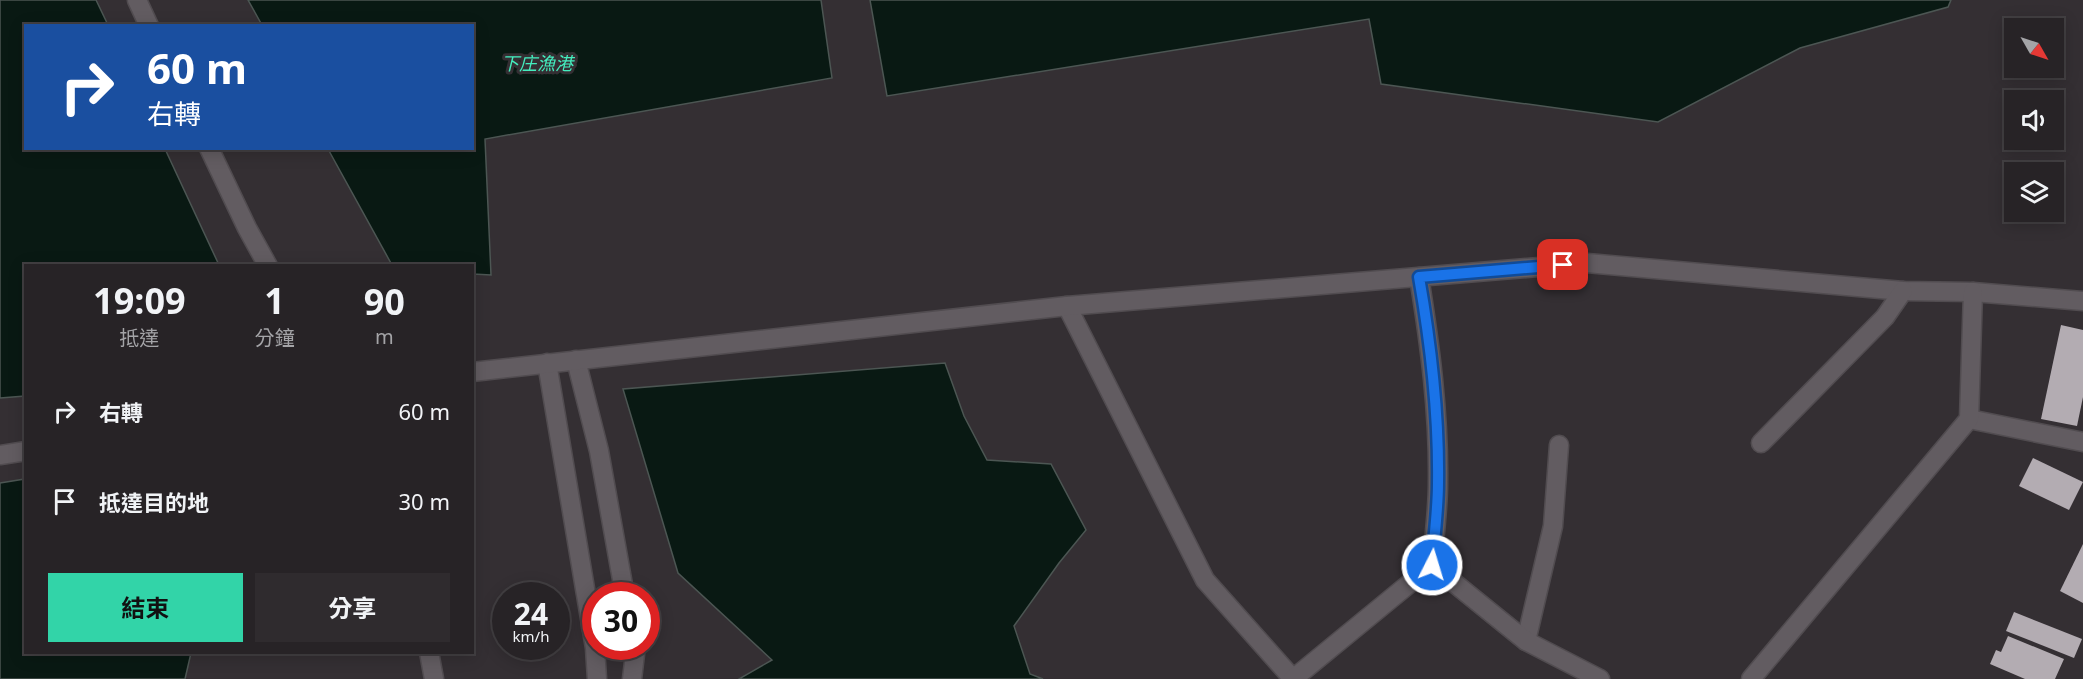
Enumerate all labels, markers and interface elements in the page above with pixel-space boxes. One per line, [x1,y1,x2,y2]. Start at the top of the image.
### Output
north arrow [2004,18,2064,78]
map controls [2004,18,2064,222]
text: 60 m [147,39,247,96]
icon: right [48,48,126,126]
water label: 下庄漁港 [501,51,576,75]
button: sound [2004,90,2064,150]
text: 右轉 [147,95,201,132]
button: layers [2004,162,2064,222]
pin [1537,239,1588,290]
icon: arrive [1546,248,1579,281]
text: 19:09 [93,276,186,325]
text: 1 [264,276,285,325]
text: 90 [364,277,405,326]
text: m [375,323,394,350]
text: 抵達 [119,324,159,351]
text: 分鐘 [255,324,295,351]
icon: right [48,395,81,428]
text: 60 m [399,396,450,426]
text: 右轉 [99,397,143,427]
icon: arrive [48,485,81,518]
text: 30 m [399,486,450,516]
text: 抵達目的地 [99,487,209,517]
position arrow [1400,533,1464,597]
button: 結束 [48,573,243,642]
button: 分享 [255,573,450,642]
speed limit sign: 30 [582,582,660,660]
text: 24 [514,593,548,634]
text: km/h [513,626,549,646]

